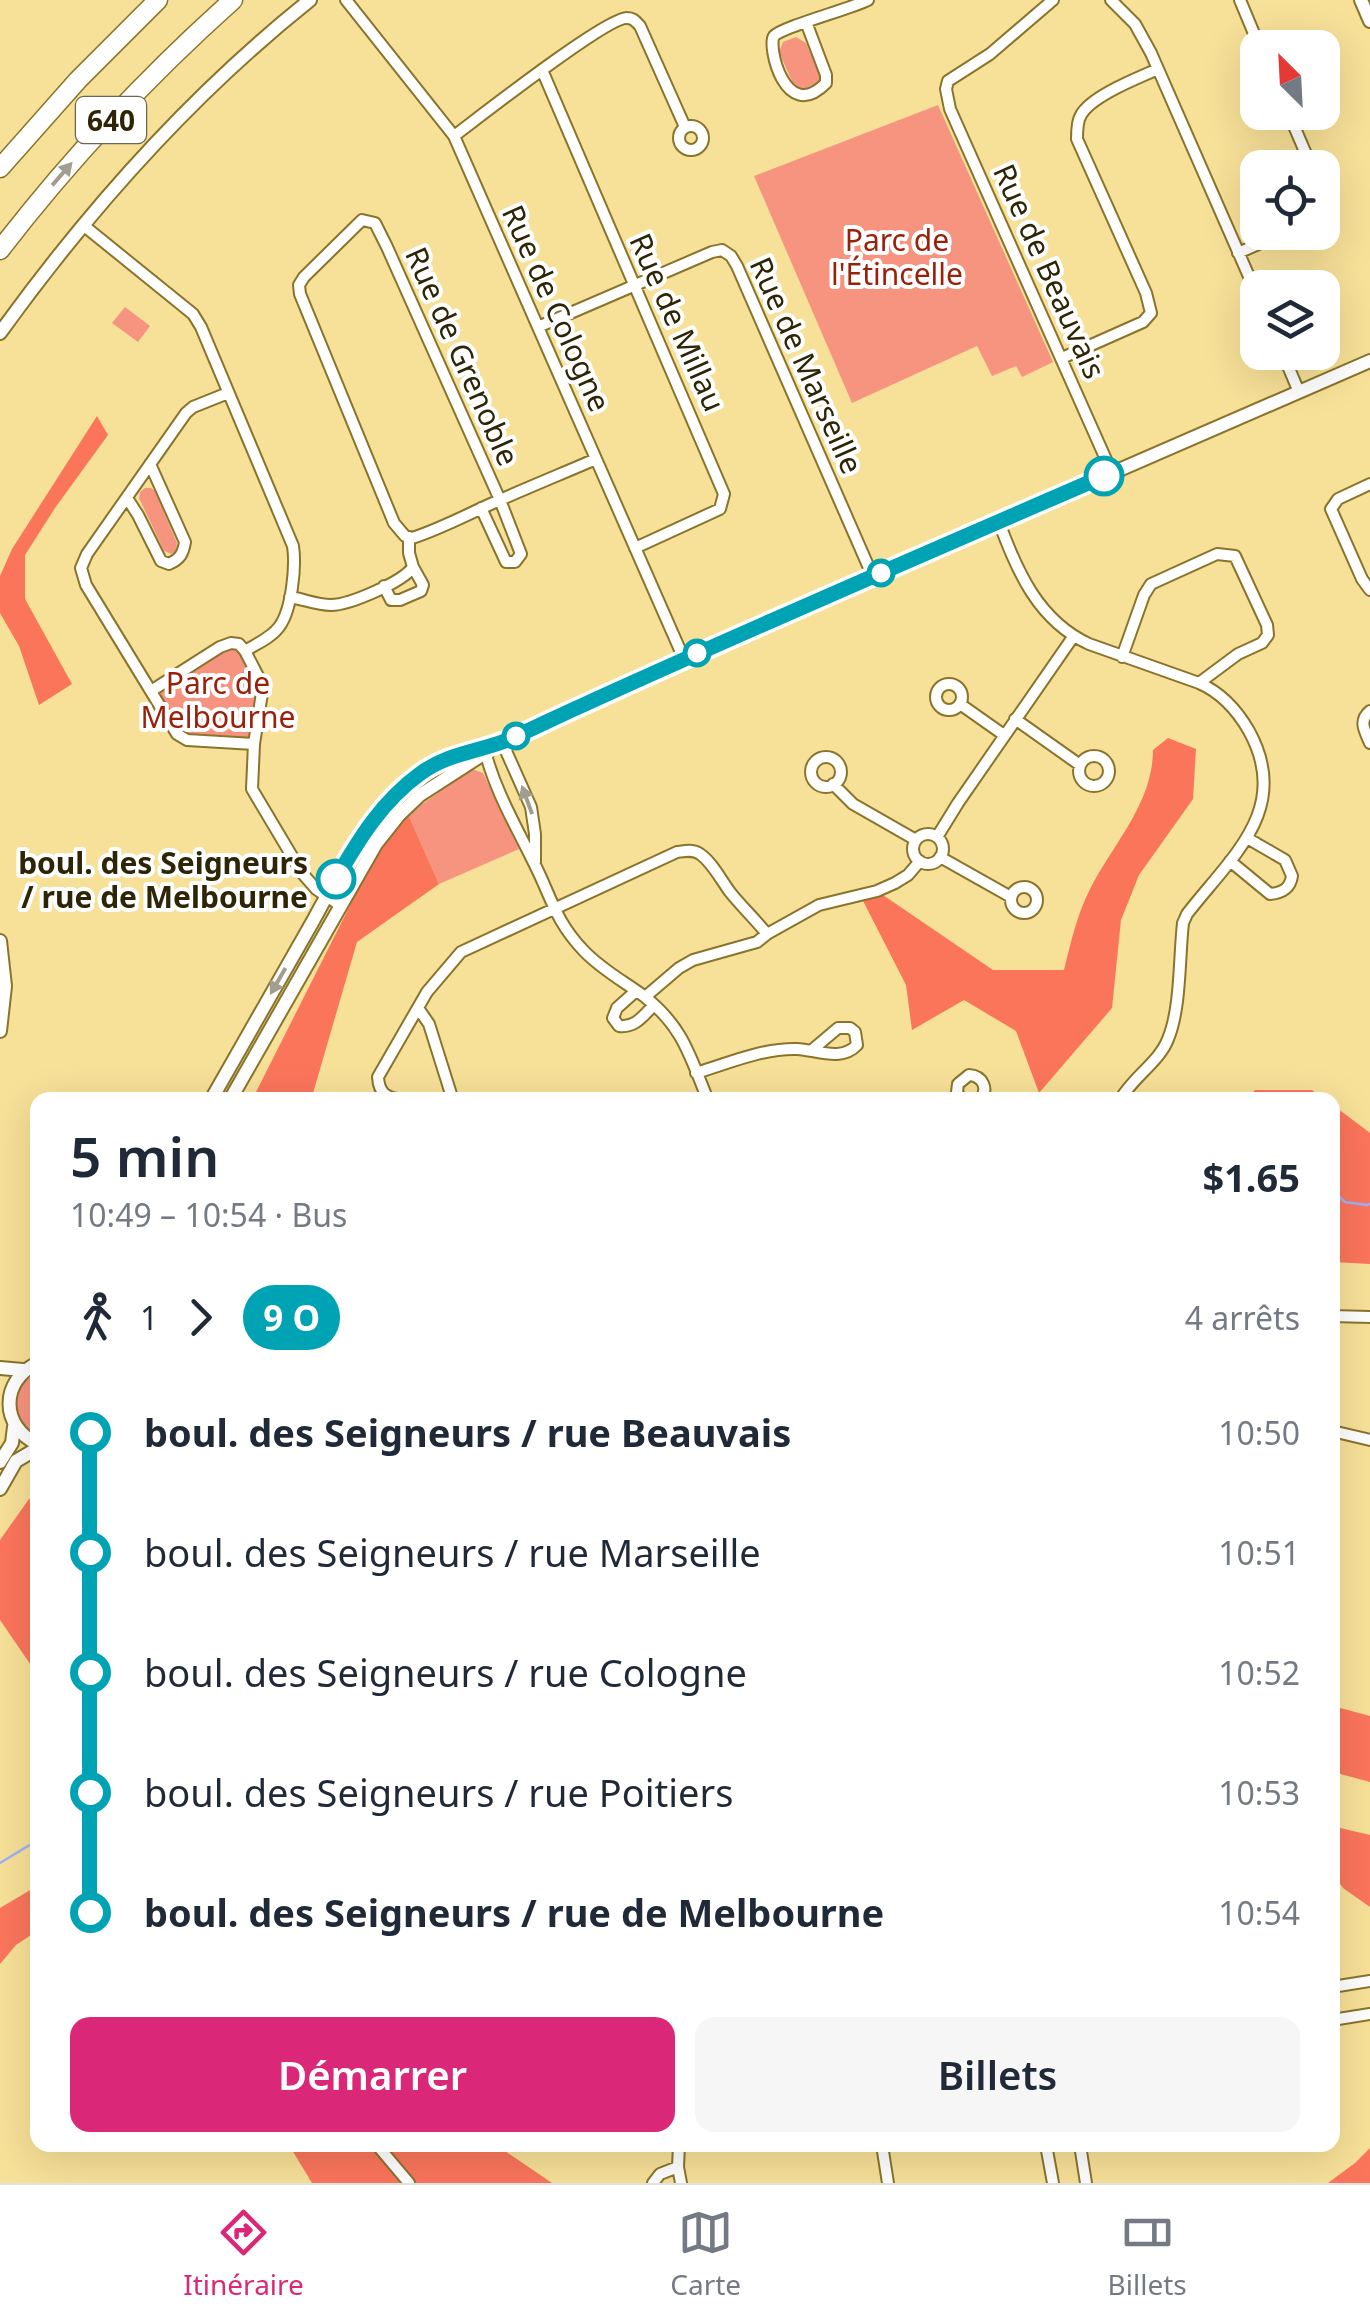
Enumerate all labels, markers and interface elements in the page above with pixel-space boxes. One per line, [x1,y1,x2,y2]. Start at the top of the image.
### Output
north arrow [1240,30,1340,130]
map controls [1240,30,1340,370]
road number: 640 [76,97,146,143]
button: locate [1240,150,1340,250]
street label: Rue de Beauvais [984,157,1116,385]
one-way arrow [50,162,72,187]
street label: Rue de Cologne [493,198,621,418]
park label: Parc de l'Étincelle [831,219,963,294]
street label: Rue de Millau [620,226,736,418]
street label: Rue de Grenoble [396,240,530,472]
street label: Rue de Marseille [741,250,873,480]
button: layers [1240,270,1340,370]
unlabelled marker [1085,457,1123,495]
unlabelled marker [868,560,894,586]
unlabelled marker [684,640,710,666]
park label: Parc de Melbourne [141,662,295,737]
unlabelled marker [503,723,529,749]
one-way arrow [519,785,534,815]
place label: boul. des Seigneurs / rue de Melbourne [18,842,308,917]
marker: boul. des Seigneurs / rue de Melbourne [317,860,355,898]
one-way arrow [270,967,288,995]
text: 5 min [70,1118,219,1193]
text: $1.65 [1202,1151,1300,1203]
text: 10:49 – 10:54 · Bus [70,1193,347,1236]
icon: walk [70,1290,125,1345]
icon: forward [173,1290,228,1345]
text: 9 O [263,1294,320,1341]
text: 1 [140,1296,158,1339]
text: 4 arrêts [1185,1296,1300,1339]
text: boul. des Seigneurs / rue Beauvais [144,1406,791,1458]
text: 10:50 [1218,1411,1300,1454]
text: boul. des Seigneurs / rue Marseille [144,1526,761,1578]
text: 10:51 [1218,1531,1300,1574]
text: boul. des Seigneurs / rue Cologne [144,1646,747,1698]
text: 10:52 [1218,1651,1300,1694]
text: boul. des Seigneurs / rue Poitiers [144,1766,733,1818]
text: 10:53 [1218,1771,1300,1814]
text: boul. des Seigneurs / rue de Melbourne [144,1886,884,1938]
text: 10:54 [1218,1891,1300,1934]
button: Démarrer [70,2017,675,2132]
button: Billets [695,2017,1300,2132]
tab: Itinéraire [183,2205,304,2303]
tab: Carte [670,2205,741,2303]
tab: Billets [1108,2205,1187,2303]

